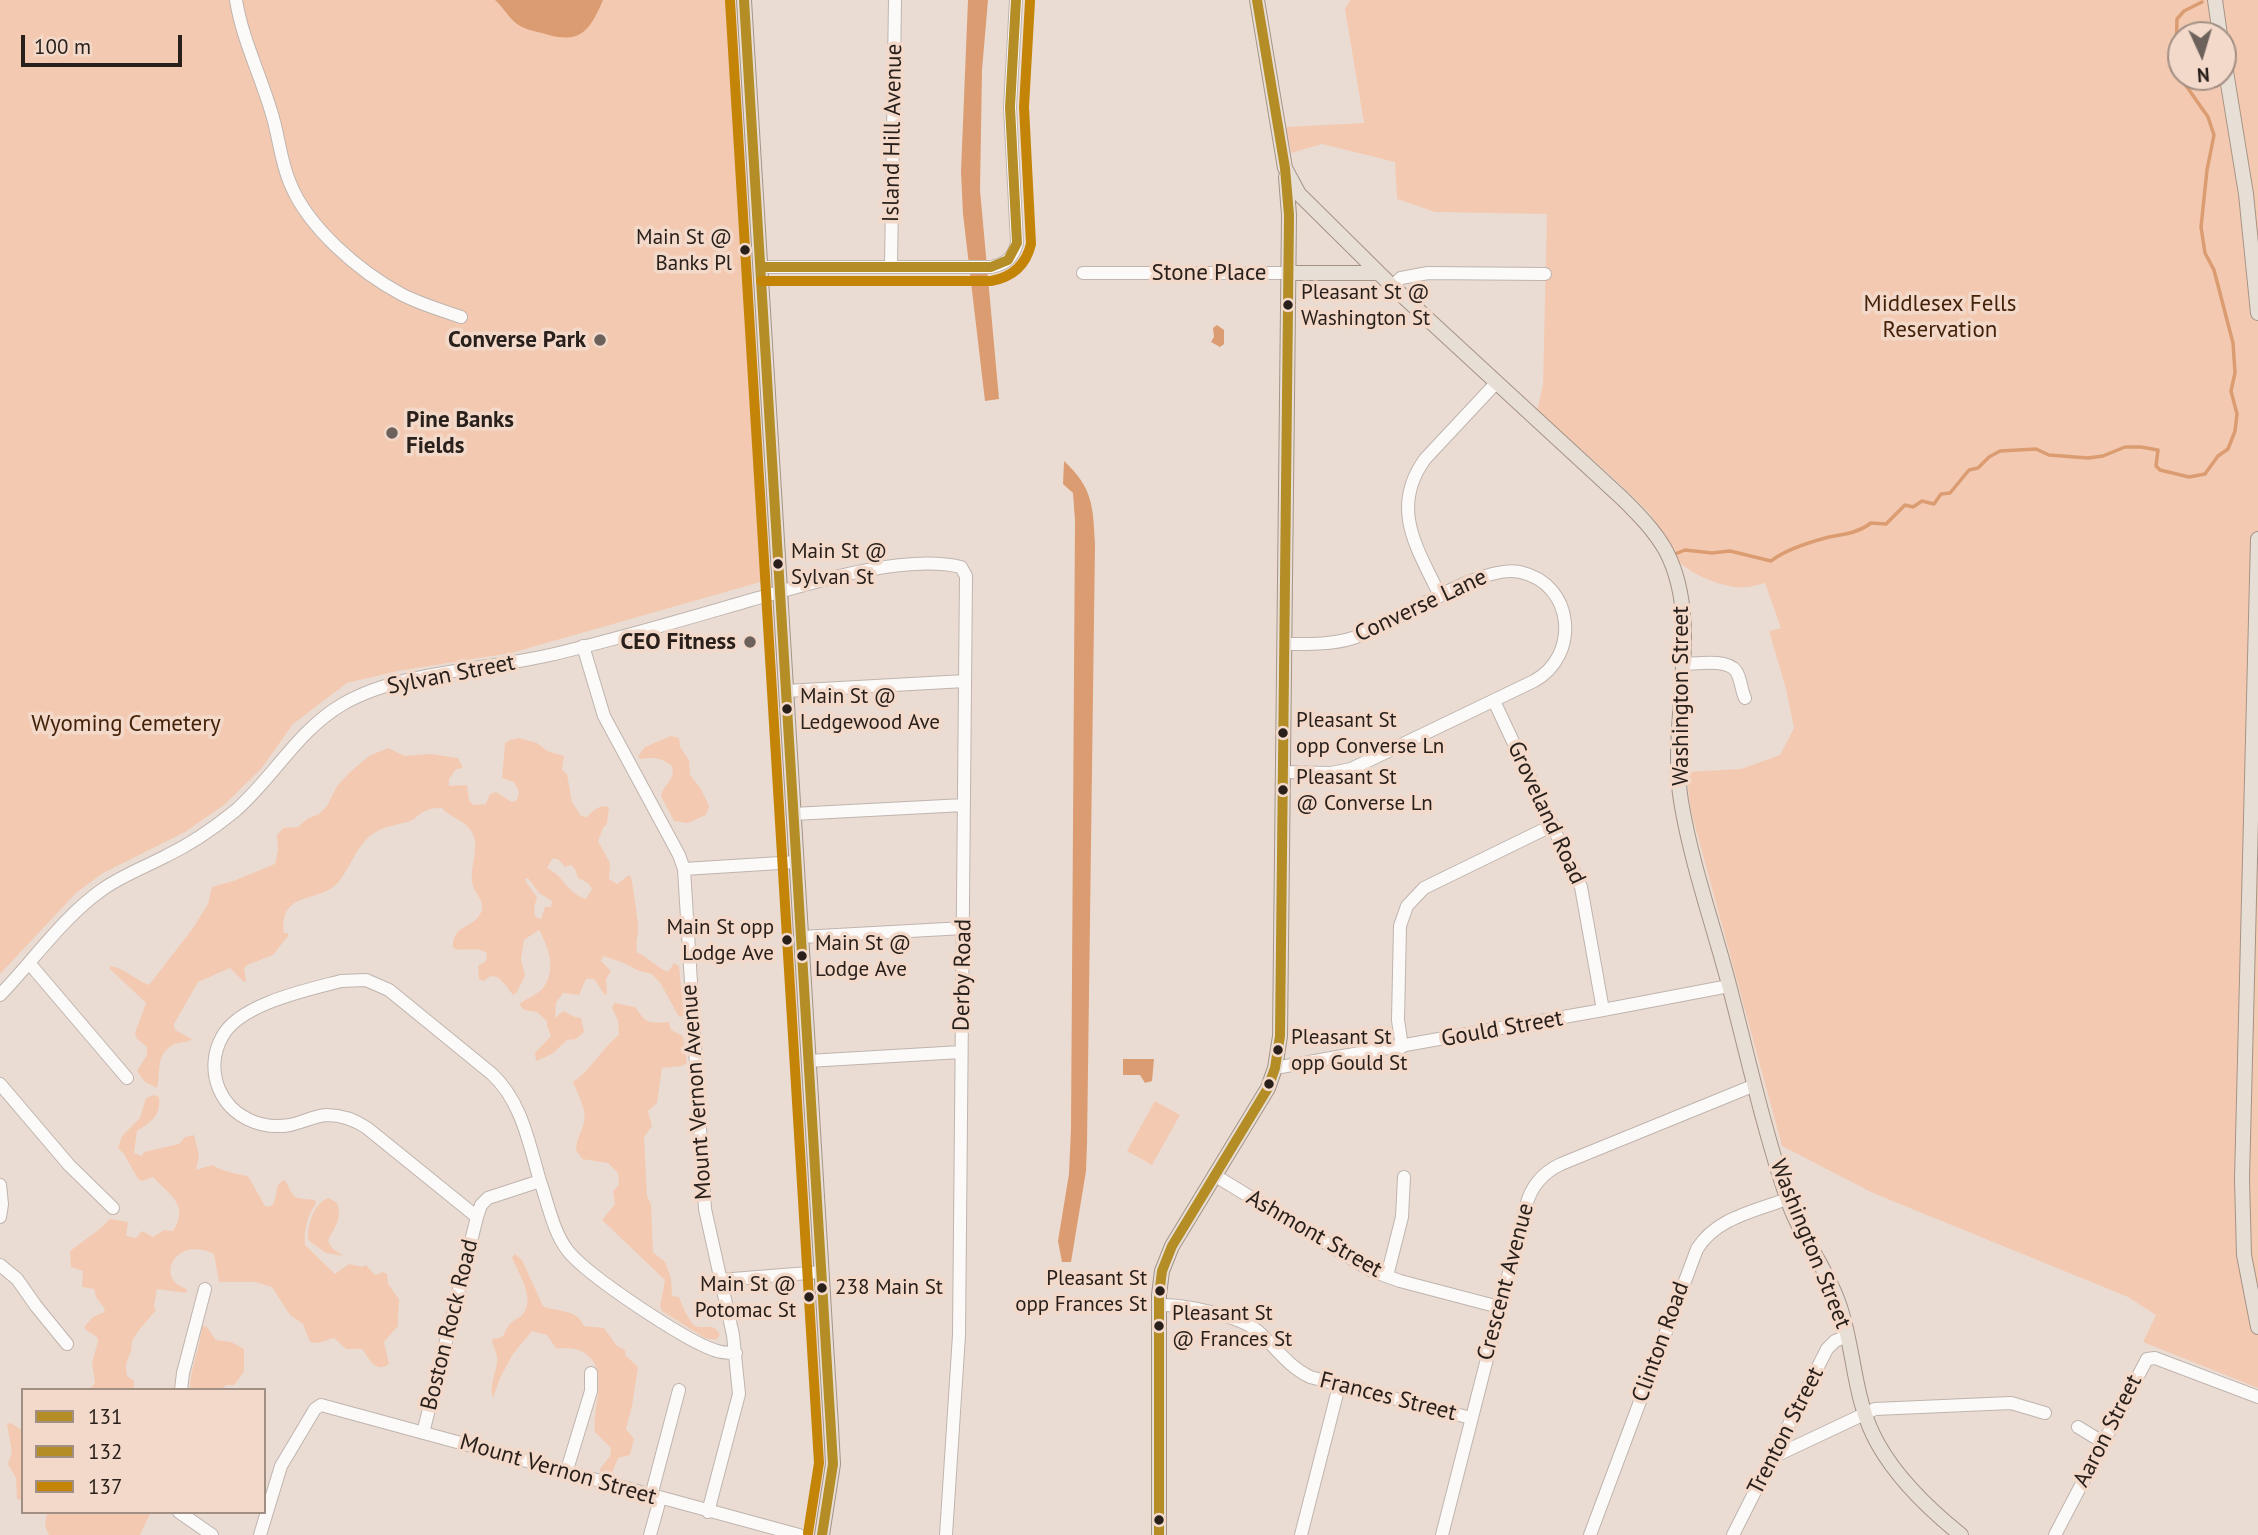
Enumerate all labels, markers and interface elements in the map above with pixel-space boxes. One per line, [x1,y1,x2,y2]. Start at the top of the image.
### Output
scale bar [24,21,186,65]
north arrow [2167,21,2237,91]
text: 100 m [34,33,91,60]
street label: Island Hill Avenue [878,43,908,223]
text: N [2196,63,2210,87]
place label: Main St @ Banks Pl [636,225,732,275]
marker: Main St @ Banks Pl [738,243,752,257]
street label: Stone Place [1152,259,1266,287]
place label: Pleasant St @ Washington St [1301,280,1430,330]
park label: Middlesex Fells Reservation [1863,290,2017,344]
marker: Pleasant St @ Washington St [1281,298,1295,312]
place label: Converse Park [448,326,586,354]
marker: Converse Park [592,332,608,348]
place label: Pine Banks Fields [406,406,514,460]
marker: Pine Banks Fields [384,425,400,441]
place label: Main St @ Sylvan St [791,539,887,589]
marker: Main St @ Sylvan St [771,557,785,571]
street label: Converse Lane [1351,563,1491,649]
street label: Washington Street [1667,606,1695,786]
place label: CEO Fitness [620,628,736,656]
marker: CEO Fitness [742,634,758,650]
street label: Sylvan Street [385,649,517,701]
place label: Main St @ Ledgewood Ave [800,684,940,734]
marker: Main St @ Ledgewood Ave [780,702,794,716]
place label: Pleasant St opp Converse Ln [1296,708,1444,758]
park label: Wyoming Cemetery [31,710,221,738]
marker: Pleasant St opp Converse Ln [1276,726,1290,740]
street label: Groveland Road [1501,737,1591,889]
place label: Pleasant St @ Converse Ln [1296,765,1433,815]
marker: Pleasant St @ Converse Ln [1276,783,1290,797]
place label: Main St opp Lodge Ave [666,915,774,965]
street label: Derby Road [948,919,978,1031]
place label: Main St @ Lodge Ave [815,931,911,981]
marker: Main St opp Lodge Ave [780,933,794,947]
marker: Main St @ Lodge Ave [795,949,809,963]
street label: Mount Vernon Avenue [676,983,718,1201]
street label: Gould Street [1439,1005,1565,1053]
place label: Pleasant St opp Gould St [1291,1025,1407,1075]
marker: Pleasant St opp Gould St [1271,1043,1285,1057]
unlabelled marker [1262,1077,1276,1091]
street label: Washington Street [1763,1155,1857,1333]
street label: Ashmont Street [1241,1184,1387,1284]
street label: Crescent Avenue [1472,1200,1540,1364]
street label: Boston Rock Road [415,1237,485,1413]
place label: Pleasant St opp Frances St [1015,1266,1147,1316]
place label: Main St @ Potomac St [695,1272,796,1322]
place label: 238 Main St [835,1275,943,1301]
street label: Clinton Road [1627,1278,1695,1406]
marker: 238 Main St [815,1281,829,1295]
marker: Pleasant St opp Frances St [1153,1284,1167,1298]
marker: Main St @ Potomac St [802,1290,816,1304]
place label: Pleasant St @ Frances St [1172,1301,1292,1351]
marker: Pleasant St @ Frances St [1152,1319,1166,1333]
street label: Trenton Street [1742,1362,1830,1500]
street label: Frances Street [1317,1367,1459,1427]
street label: Aaron Street [2068,1370,2148,1492]
legend [21,1388,266,1514]
text: 131 [88,1403,122,1430]
street label: Mount Vernon Street [457,1429,659,1511]
text: 132 [88,1438,122,1465]
text: 137 [88,1473,122,1500]
unlabelled marker [1152,1513,1166,1527]

